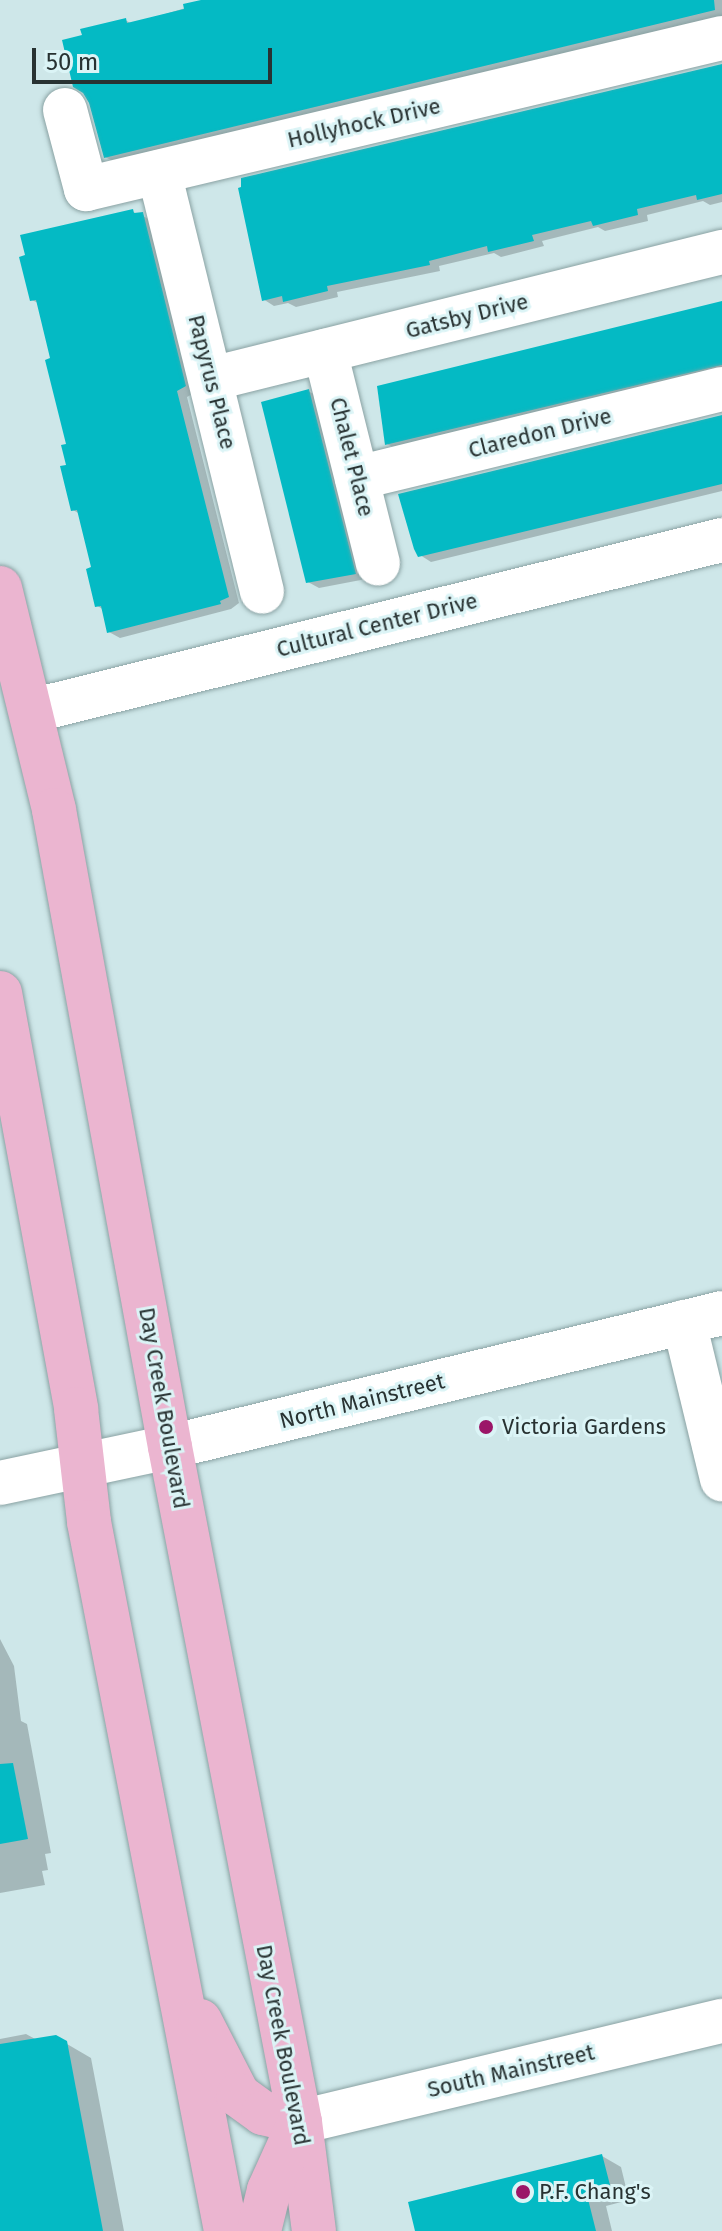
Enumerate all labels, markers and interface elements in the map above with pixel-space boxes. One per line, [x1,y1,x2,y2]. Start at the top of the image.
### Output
scale bar [36,32,276,82]
text: 50 m [46,48,98,76]
street label: Hollyhock Drive [285,93,443,153]
street label: Gatsby Drive [403,288,531,344]
street label: Papyrus Place [183,312,241,452]
street label: Chalet Place [324,395,380,519]
street label: Claredon Drive [466,402,614,464]
street label: Cultural Center Drive [274,587,480,663]
street label: Day Creek Boulevard [133,1305,195,1511]
street label: North Mainstreet [277,1368,447,1434]
place label: Victoria Gardens [502,1414,666,1440]
marker: Victoria Gardens [477,1418,495,1436]
street label: Day Creek Boulevard [251,1942,315,2148]
street label: South Mainstreet [425,2039,597,2103]
place label: P.F. Chang's [539,2179,651,2205]
marker: P.F. Chang's [514,2183,532,2201]

